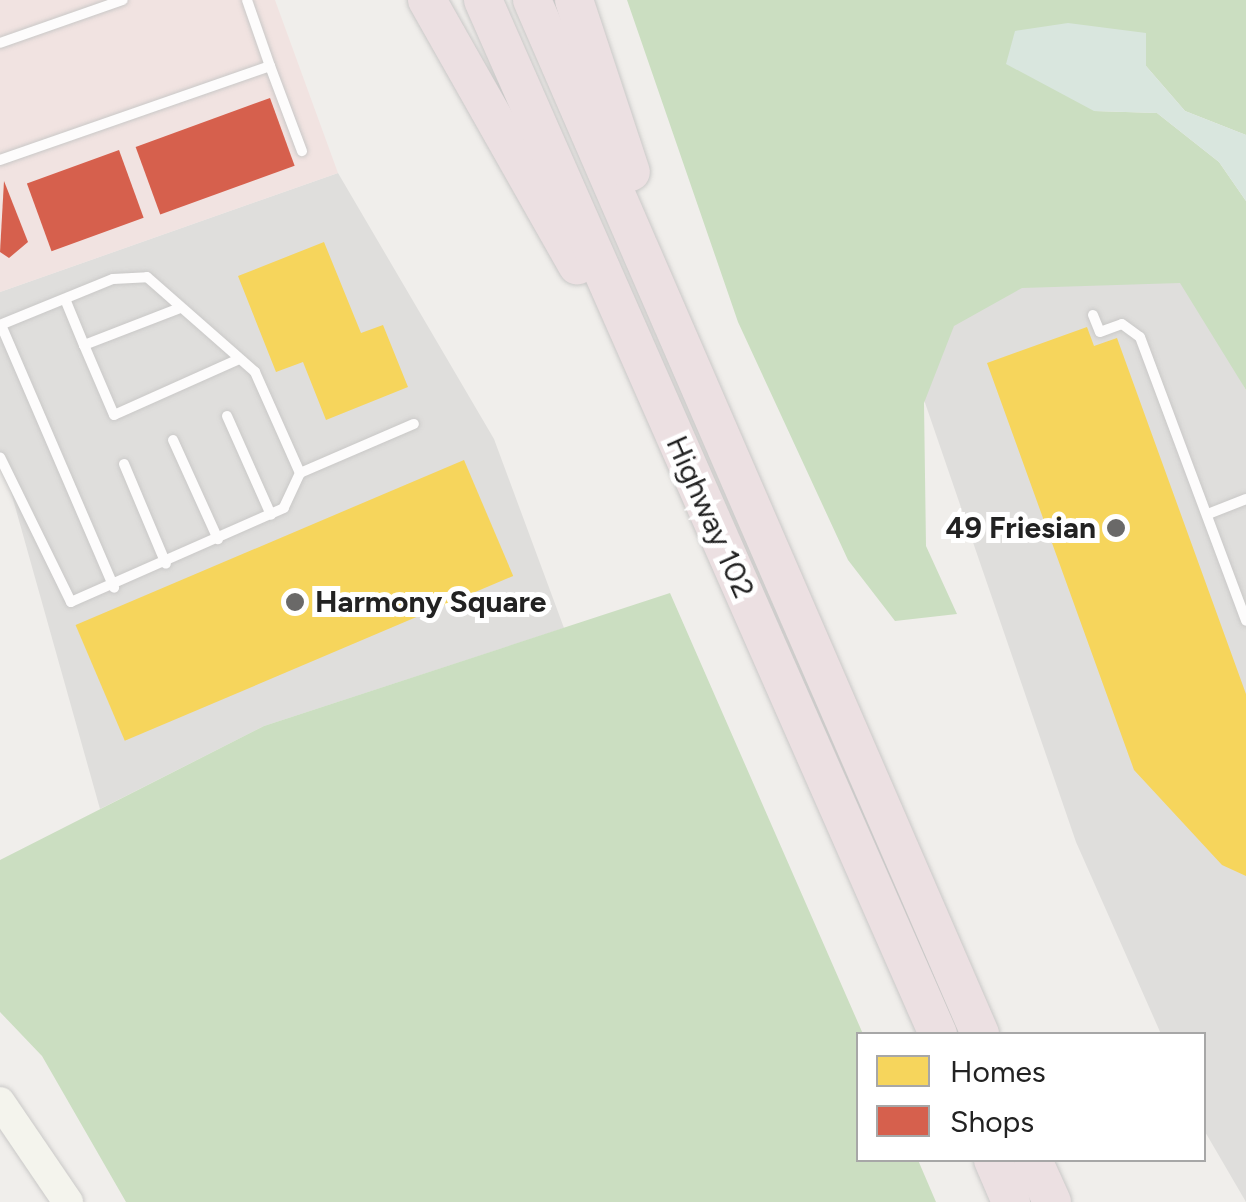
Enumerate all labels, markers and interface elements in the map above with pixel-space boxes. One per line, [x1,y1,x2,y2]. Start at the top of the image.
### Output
street label: Highway 102 [658,430,762,604]
place label: 49 Friesian [945,510,1096,546]
marker: 49 Friesian [1105,517,1127,539]
place label: Harmony Square [315,584,546,620]
marker: Harmony Square [284,591,306,613]
legend [856,1032,1206,1162]
text: Homes [950,1053,1046,1090]
text: Shops [950,1103,1034,1140]

